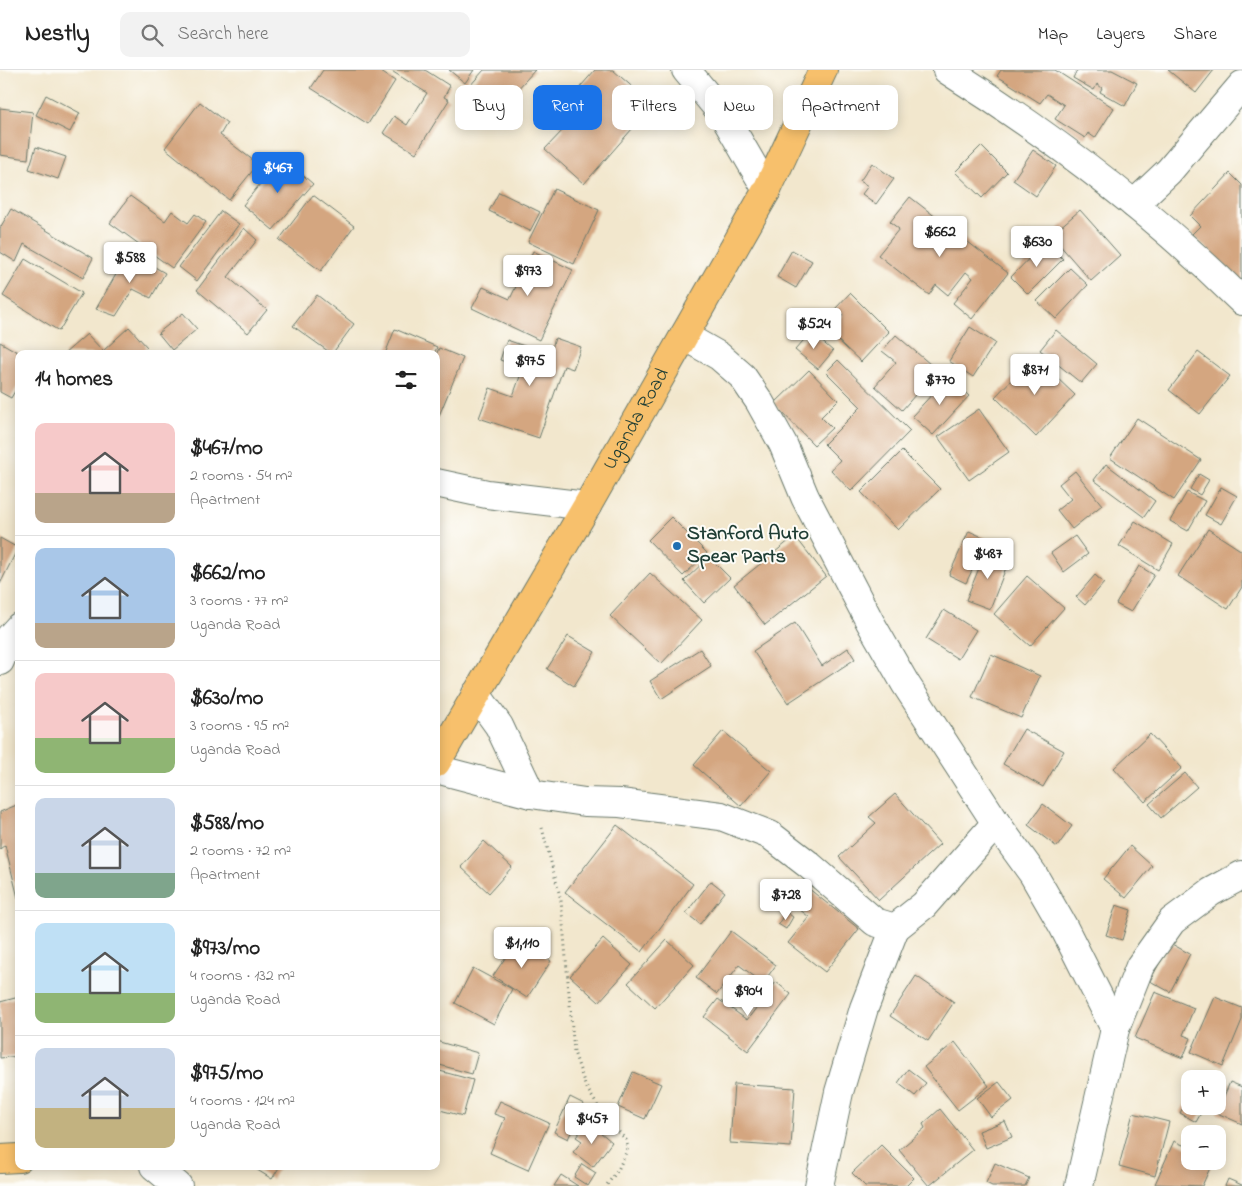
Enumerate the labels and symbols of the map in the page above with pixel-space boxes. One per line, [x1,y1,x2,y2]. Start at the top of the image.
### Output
pin: $467 [248,152,308,194]
pin: $662 [910,216,970,258]
pin: $630 [1007,226,1067,268]
pin: $588 [100,242,160,284]
pin: $973 [498,254,558,297]
pin: $524 [784,308,844,350]
pin: $975 [500,344,560,387]
pin: $871 [1005,354,1065,396]
street label: Uganda Road [596,363,677,475]
pin: $770 [910,364,970,406]
place label: Stanford Auto Spear Parts [687,520,809,572]
pin: $487 [958,538,1018,580]
marker: Stanford Auto Spear Parts [671,540,683,552]
pin: $728 [756,878,816,921]
pin: $1,110 [481,926,563,969]
pin: $904 [718,974,778,1017]
pin: $457 [562,1102,622,1145]

